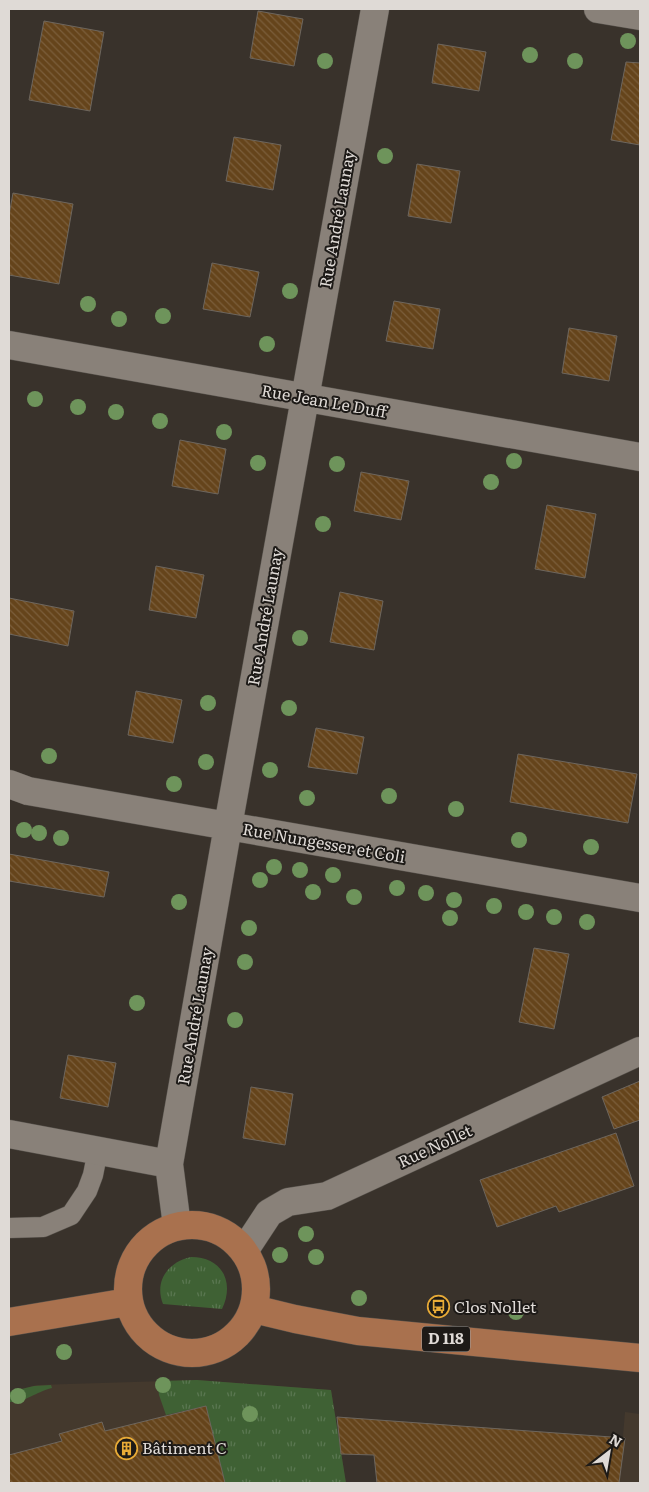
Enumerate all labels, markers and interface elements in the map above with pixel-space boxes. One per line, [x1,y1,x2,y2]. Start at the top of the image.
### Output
street label: Rue André Launay [312,147,360,289]
street label: Rue Jean Le Duff [260,377,390,423]
street label: Rue André Launay [240,545,288,687]
street label: Rue Nungesser et Coli [241,816,407,868]
street label: Rue André Launay [170,944,218,1086]
street label: Rue Nollet [394,1117,476,1173]
place label: Clos Nollet [454,1294,537,1318]
bus stop icon: Clos Nollet [426,1295,450,1319]
road number: D 118 [422,1326,470,1352]
north arrow [584,1427,634,1477]
text: N [606,1428,627,1452]
place label: Bâtiment C [142,1435,227,1459]
building icon: Bâtiment C [114,1436,138,1460]

